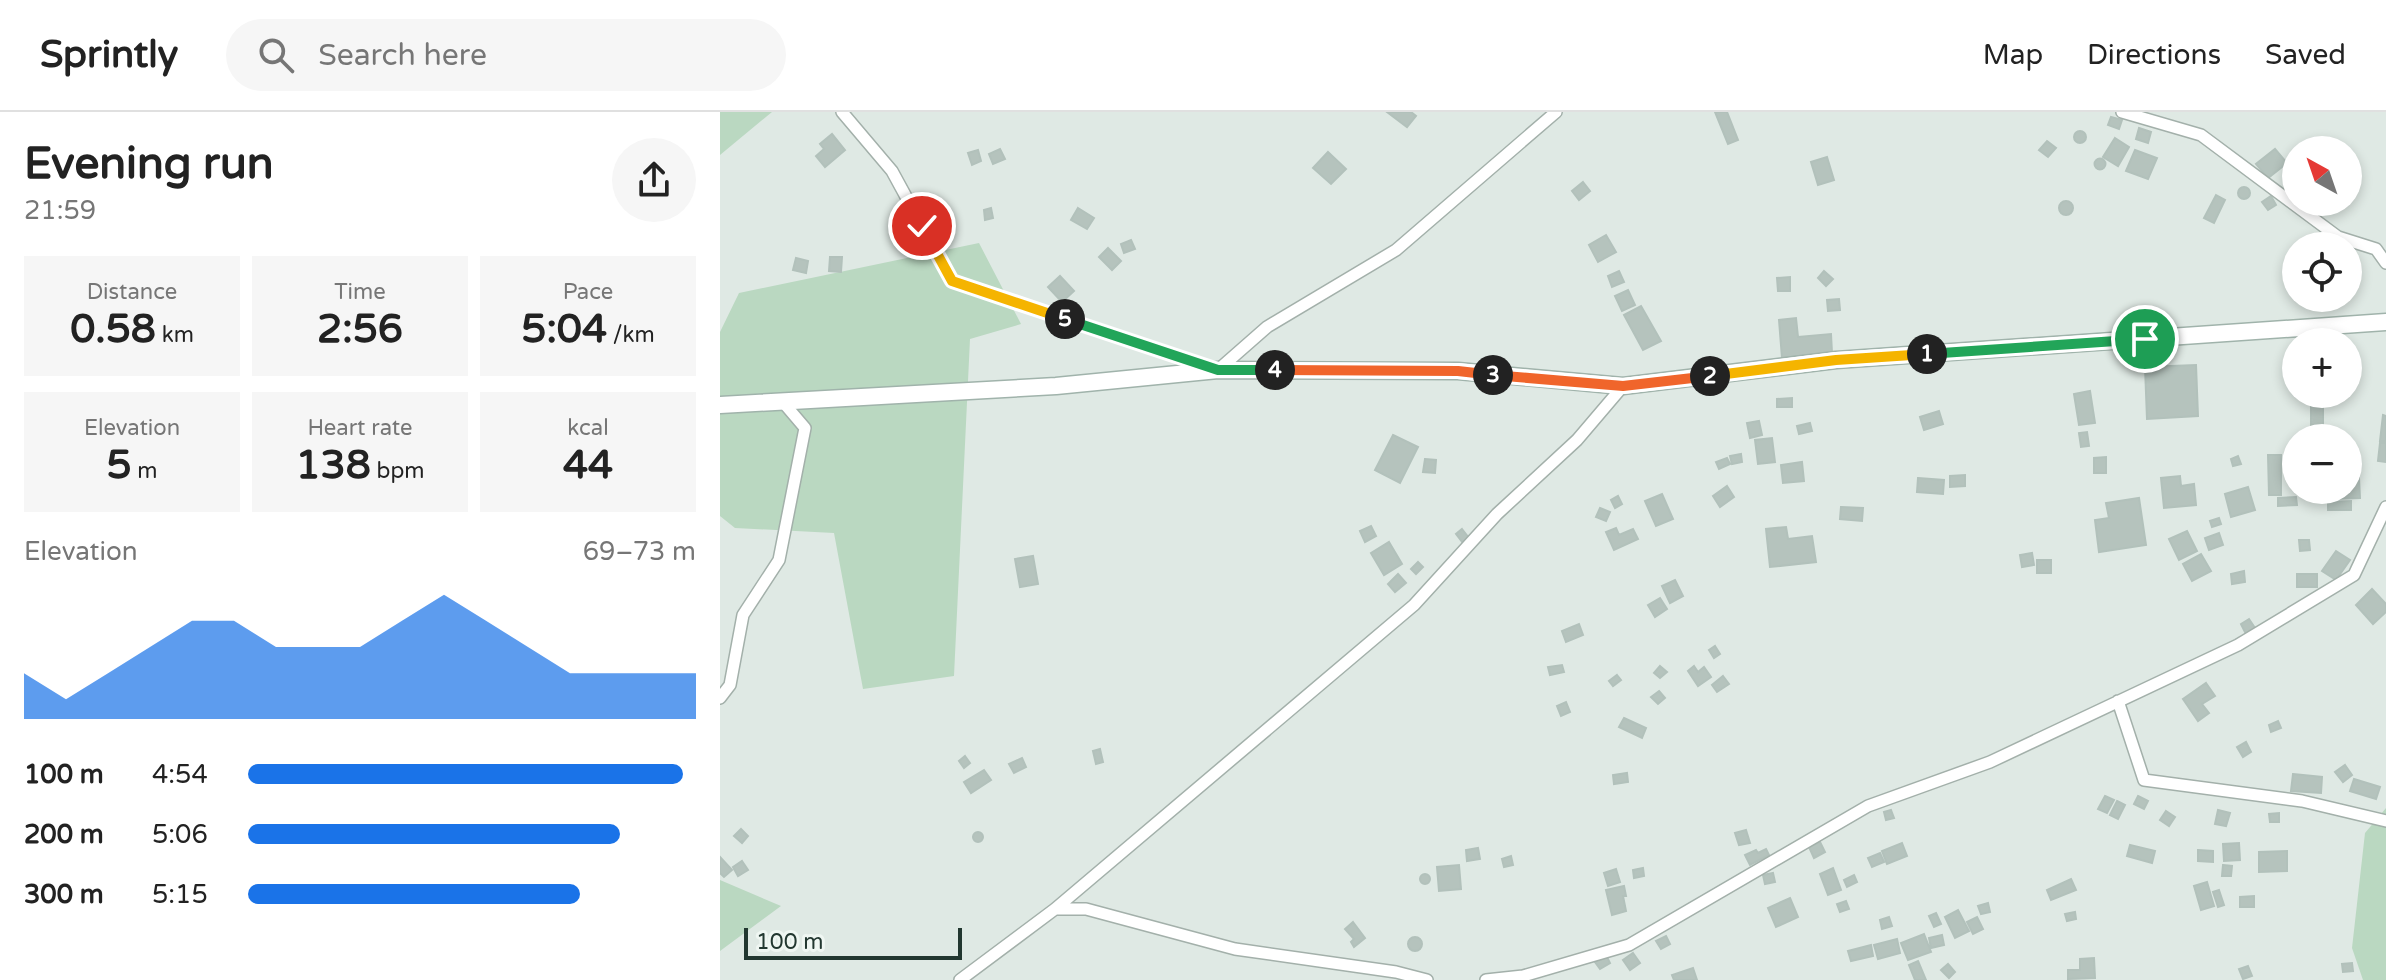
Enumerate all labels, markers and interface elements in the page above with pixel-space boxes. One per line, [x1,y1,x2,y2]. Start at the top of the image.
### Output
search box [226,19,786,91]
text: Sprintly [40,32,178,78]
icon: search [254,33,298,77]
text: Search here [318,37,487,74]
text: Map [1983,38,2043,72]
text: Directions [2087,38,2221,72]
text: Saved [2265,38,2346,72]
north arrow [2282,136,2362,216]
map controls [2282,136,2362,504]
text: Evening run [24,138,273,191]
button: share [612,138,696,222]
pin [888,192,956,260]
text: 21:59 [24,195,96,226]
icon: check [900,204,944,248]
button: locate [2282,232,2362,312]
text: Distance [87,279,177,305]
text: Time [334,279,386,305]
text: Pace [563,279,613,305]
pin: 5 [1045,299,1085,339]
text: 0.58 [70,305,156,353]
text: 2:56 [317,305,403,353]
text: 5:04 [521,305,607,353]
pin [2111,305,2179,373]
text: 5 [1058,306,1072,332]
icon: arrive [2123,317,2167,361]
text: km [156,322,194,348]
text: /km [607,322,655,348]
button: + [2282,328,2362,408]
pin: 1 [1907,334,1947,374]
text: 1 [1920,341,1934,367]
pin: 4 [1255,350,1295,390]
pin: 3 [1473,355,1513,395]
pin: 2 [1690,356,1730,396]
text: 4 [1268,357,1282,383]
text: 3 [1486,362,1500,388]
text: 2 [1703,363,1717,389]
text: Elevation [84,415,180,441]
text: Heart rate [308,415,412,441]
text: kcal [567,415,609,441]
button: − [2282,424,2362,504]
text: 5 [106,441,132,489]
text: 138 [295,441,371,489]
text: 44 [563,441,613,489]
text: m [132,458,158,484]
text: bpm [371,458,425,484]
text: Elevation [24,536,138,567]
text: 69–73 m [583,536,696,567]
text: 100 m [24,759,104,790]
text: 4:54 [152,759,208,790]
text: 200 m [24,819,104,850]
text: 5:06 [152,819,208,850]
text: 300 m [24,879,104,910]
text: 5:15 [152,879,208,910]
scale bar [744,924,962,960]
text: 100 m [756,929,823,955]

